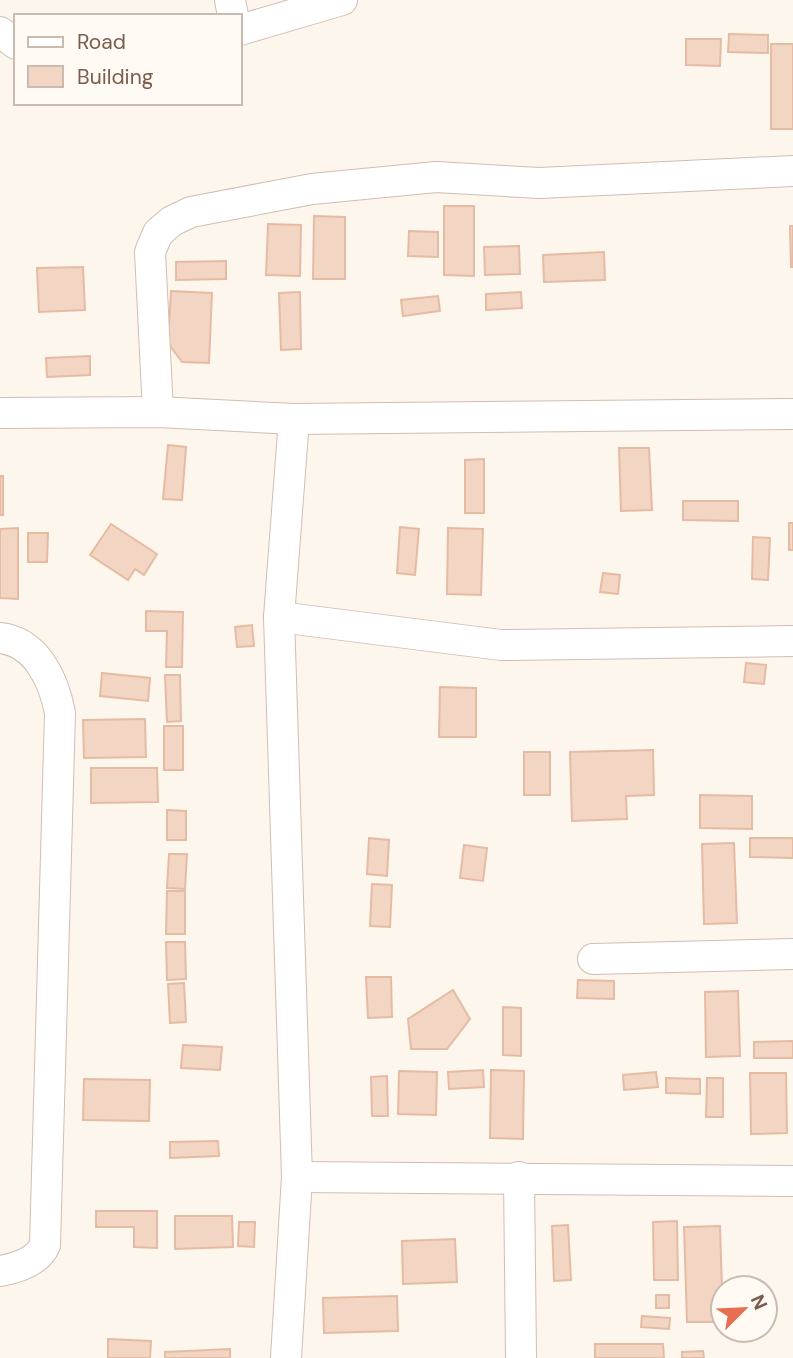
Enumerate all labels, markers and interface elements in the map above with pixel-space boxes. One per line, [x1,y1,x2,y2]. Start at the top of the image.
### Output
legend [14,14,242,105]
text: Road [77,28,126,56]
text: Building [77,63,154,91]
north arrow [709,1274,779,1344]
text: N [745,1291,773,1314]

